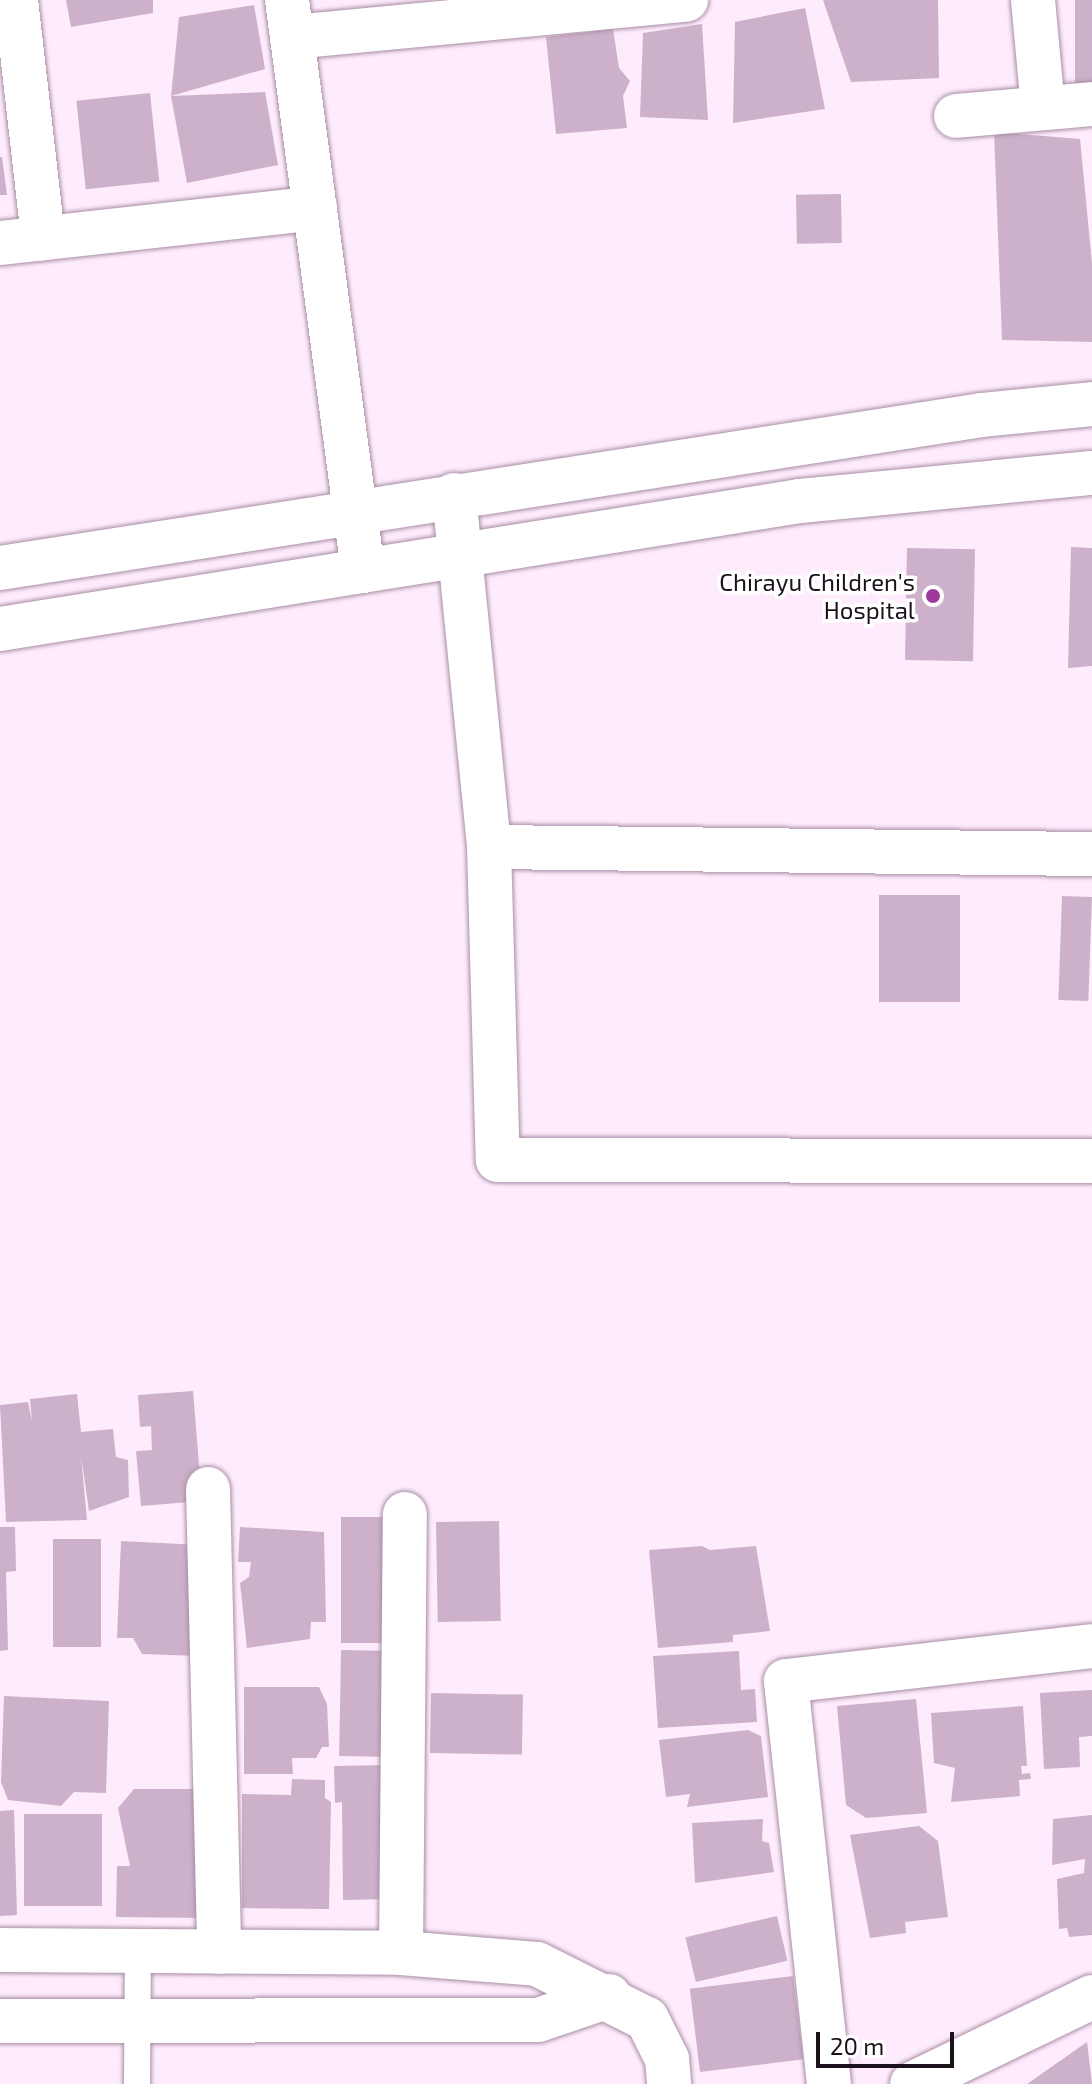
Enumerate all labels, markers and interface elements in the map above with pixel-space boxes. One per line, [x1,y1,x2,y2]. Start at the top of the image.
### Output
place label: Chirayu Children's Hospital [719,568,915,624]
marker: Chirayu Children's Hospital [922,585,944,607]
scale bar [820,2016,958,2066]
text: 20 m [830,2031,884,2060]

